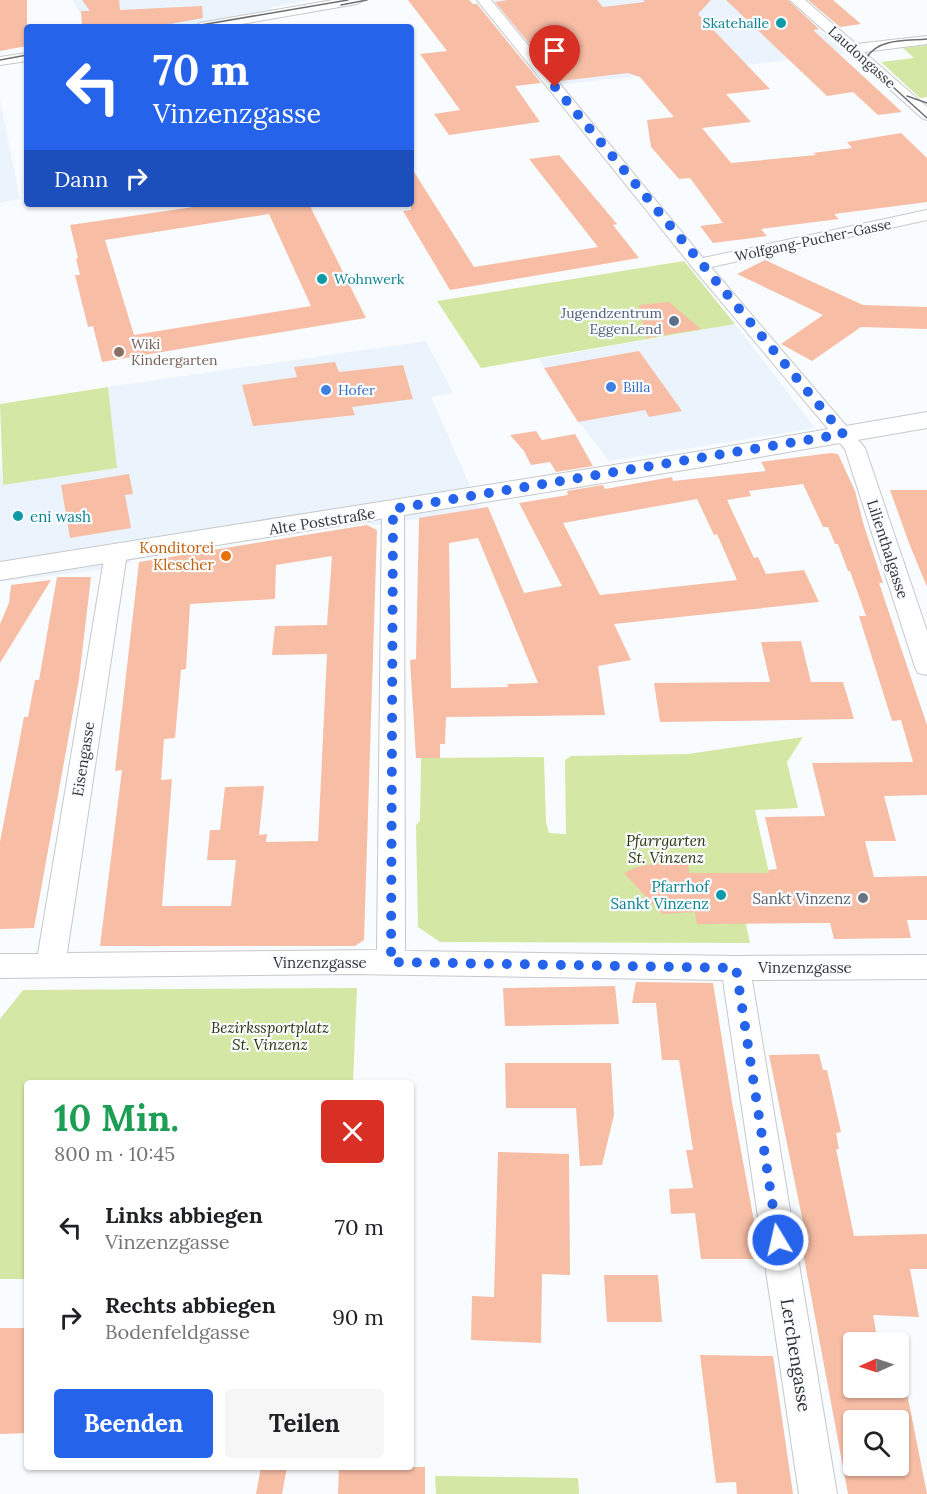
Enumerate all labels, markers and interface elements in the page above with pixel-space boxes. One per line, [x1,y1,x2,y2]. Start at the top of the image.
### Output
place label: Skatehalle [703,14,769,32]
marker: Skatehalle [774,16,788,30]
street label: Laudongasse [825,22,900,92]
pin [529,25,580,87]
icon: arrive [538,34,571,67]
text: 70 m [153,43,249,97]
icon: left [54,48,132,126]
text: Vinzenzgasse [153,96,321,130]
icon: right [120,162,153,195]
text: Dann [54,165,108,193]
street label: Wolfgang-Pucher-Gasse [733,215,893,265]
place label: Wohnwerk [334,270,405,288]
marker: Wohnwerk [315,272,329,286]
place label: Jugendzentrum EggenLend [560,304,662,338]
marker: Jugendzentrum EggenLend [667,314,681,328]
place label: Wiki Kindergarten [131,335,218,369]
marker: Wiki Kindergarten [112,345,126,359]
place label: Billa [623,378,650,396]
marker: Billa [604,380,618,394]
place label: Hofer [338,381,375,399]
marker: Hofer [319,383,333,397]
street label: Lilienthalgasse [863,497,913,601]
street label: Alte Poststraße [267,503,376,539]
place label: eni wash [30,507,91,526]
marker: eni wash [11,509,25,523]
place label: Konditorei Klescher [139,538,214,574]
marker: Konditorei Klescher [219,549,233,563]
street label: Eisengasse [68,720,98,798]
park label: Pfarrgarten St. Vinzenz [626,831,707,867]
place label: Pfarrhof Sankt Vinzenz [610,877,710,913]
marker: Pfarrhof Sankt Vinzenz [714,888,728,902]
place label: Sankt Vinzenz [752,889,851,908]
marker: Sankt Vinzenz [856,891,870,905]
street label: Vinzenzgasse [272,953,367,972]
street label: Vinzenzgasse [757,958,852,977]
park label: Bezirkssportplatz St. Vinzenz [211,1018,329,1054]
text: 10 Min. [54,1095,179,1141]
button: close [321,1100,384,1163]
text: 800 m · 10:45 [54,1141,175,1166]
text: Links abbiegen [105,1201,263,1229]
position arrow [746,1208,810,1272]
icon: left [54,1211,87,1244]
text: 70 m [335,1213,384,1241]
text: Vinzenzgasse [105,1229,230,1254]
text: Rechts abbiegen [105,1291,276,1319]
street label: Lerchengasse [776,1297,816,1414]
icon: right [54,1301,87,1334]
text: 90 m [332,1303,384,1331]
text: Bodenfeldgasse [105,1319,250,1344]
north arrow [843,1332,909,1398]
map controls [843,1332,909,1476]
button: Beenden [54,1389,213,1458]
button: Teilen [225,1389,384,1458]
button: search [843,1410,909,1476]

